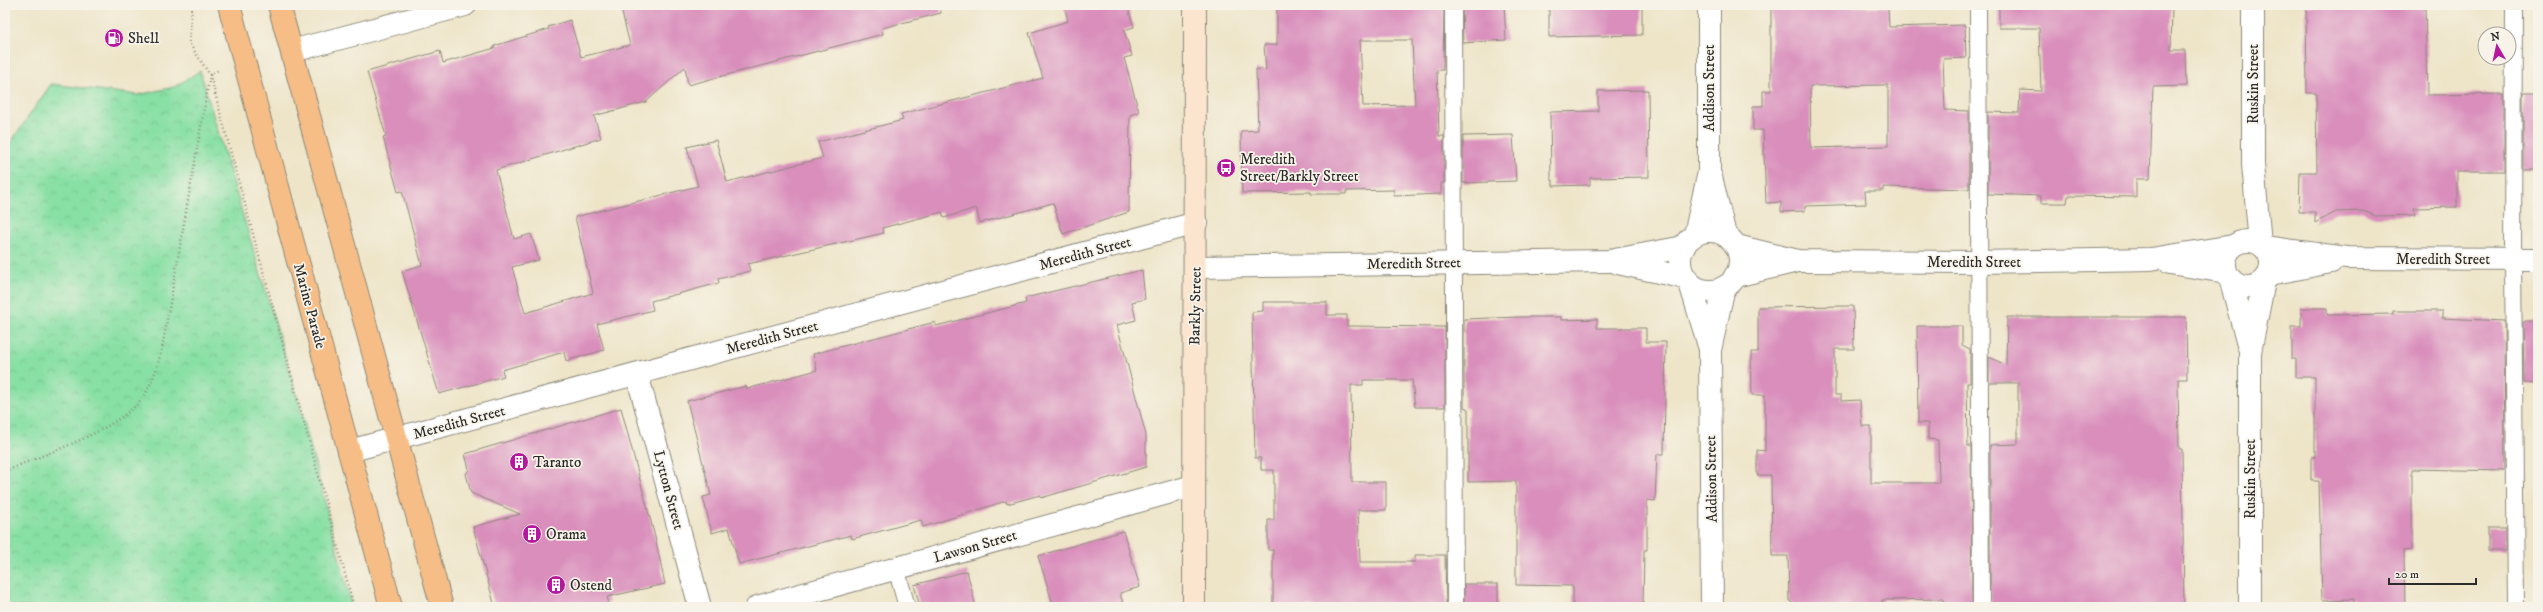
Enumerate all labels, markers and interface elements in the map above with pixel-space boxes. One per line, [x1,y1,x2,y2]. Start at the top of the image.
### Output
north arrow [2477,26,2517,66]
fuel station icon: Shell [103,27,125,49]
place label: Shell [128,29,159,48]
text: N [2490,29,2501,45]
street label: Addison Street [1700,44,1719,132]
street label: Ruskin Street [2244,44,2263,124]
place label: Meredith Street/Barkly Street [1240,150,1359,186]
bus stop icon: Meredith Street/Barkly Street [1215,157,1237,179]
street label: Meredith Street [1037,232,1133,275]
street label: Meredith Street [2396,250,2490,269]
street label: Meredith Street [1367,253,1461,274]
street label: Meredith Street [1927,253,2021,272]
street label: Marine Parade [289,261,330,351]
street label: Barkly Street [1185,266,1206,346]
street label: Meredith Street [724,316,820,359]
street label: Meredith Street [411,401,507,444]
street label: Addison Street [1701,435,1722,523]
street label: Ruskin Street [2241,439,2260,519]
street label: Lytton Street [649,448,688,532]
building icon: Taranto [508,451,530,473]
place label: Taranto [533,453,581,472]
building icon: Orama [521,523,543,545]
place label: Orama [546,525,587,544]
street label: Lawson Street [931,526,1019,567]
scale bar [2389,560,2476,586]
text: 20 m [2395,567,2419,582]
building icon: Ostend [545,574,567,596]
place label: Ostend [570,576,612,595]

